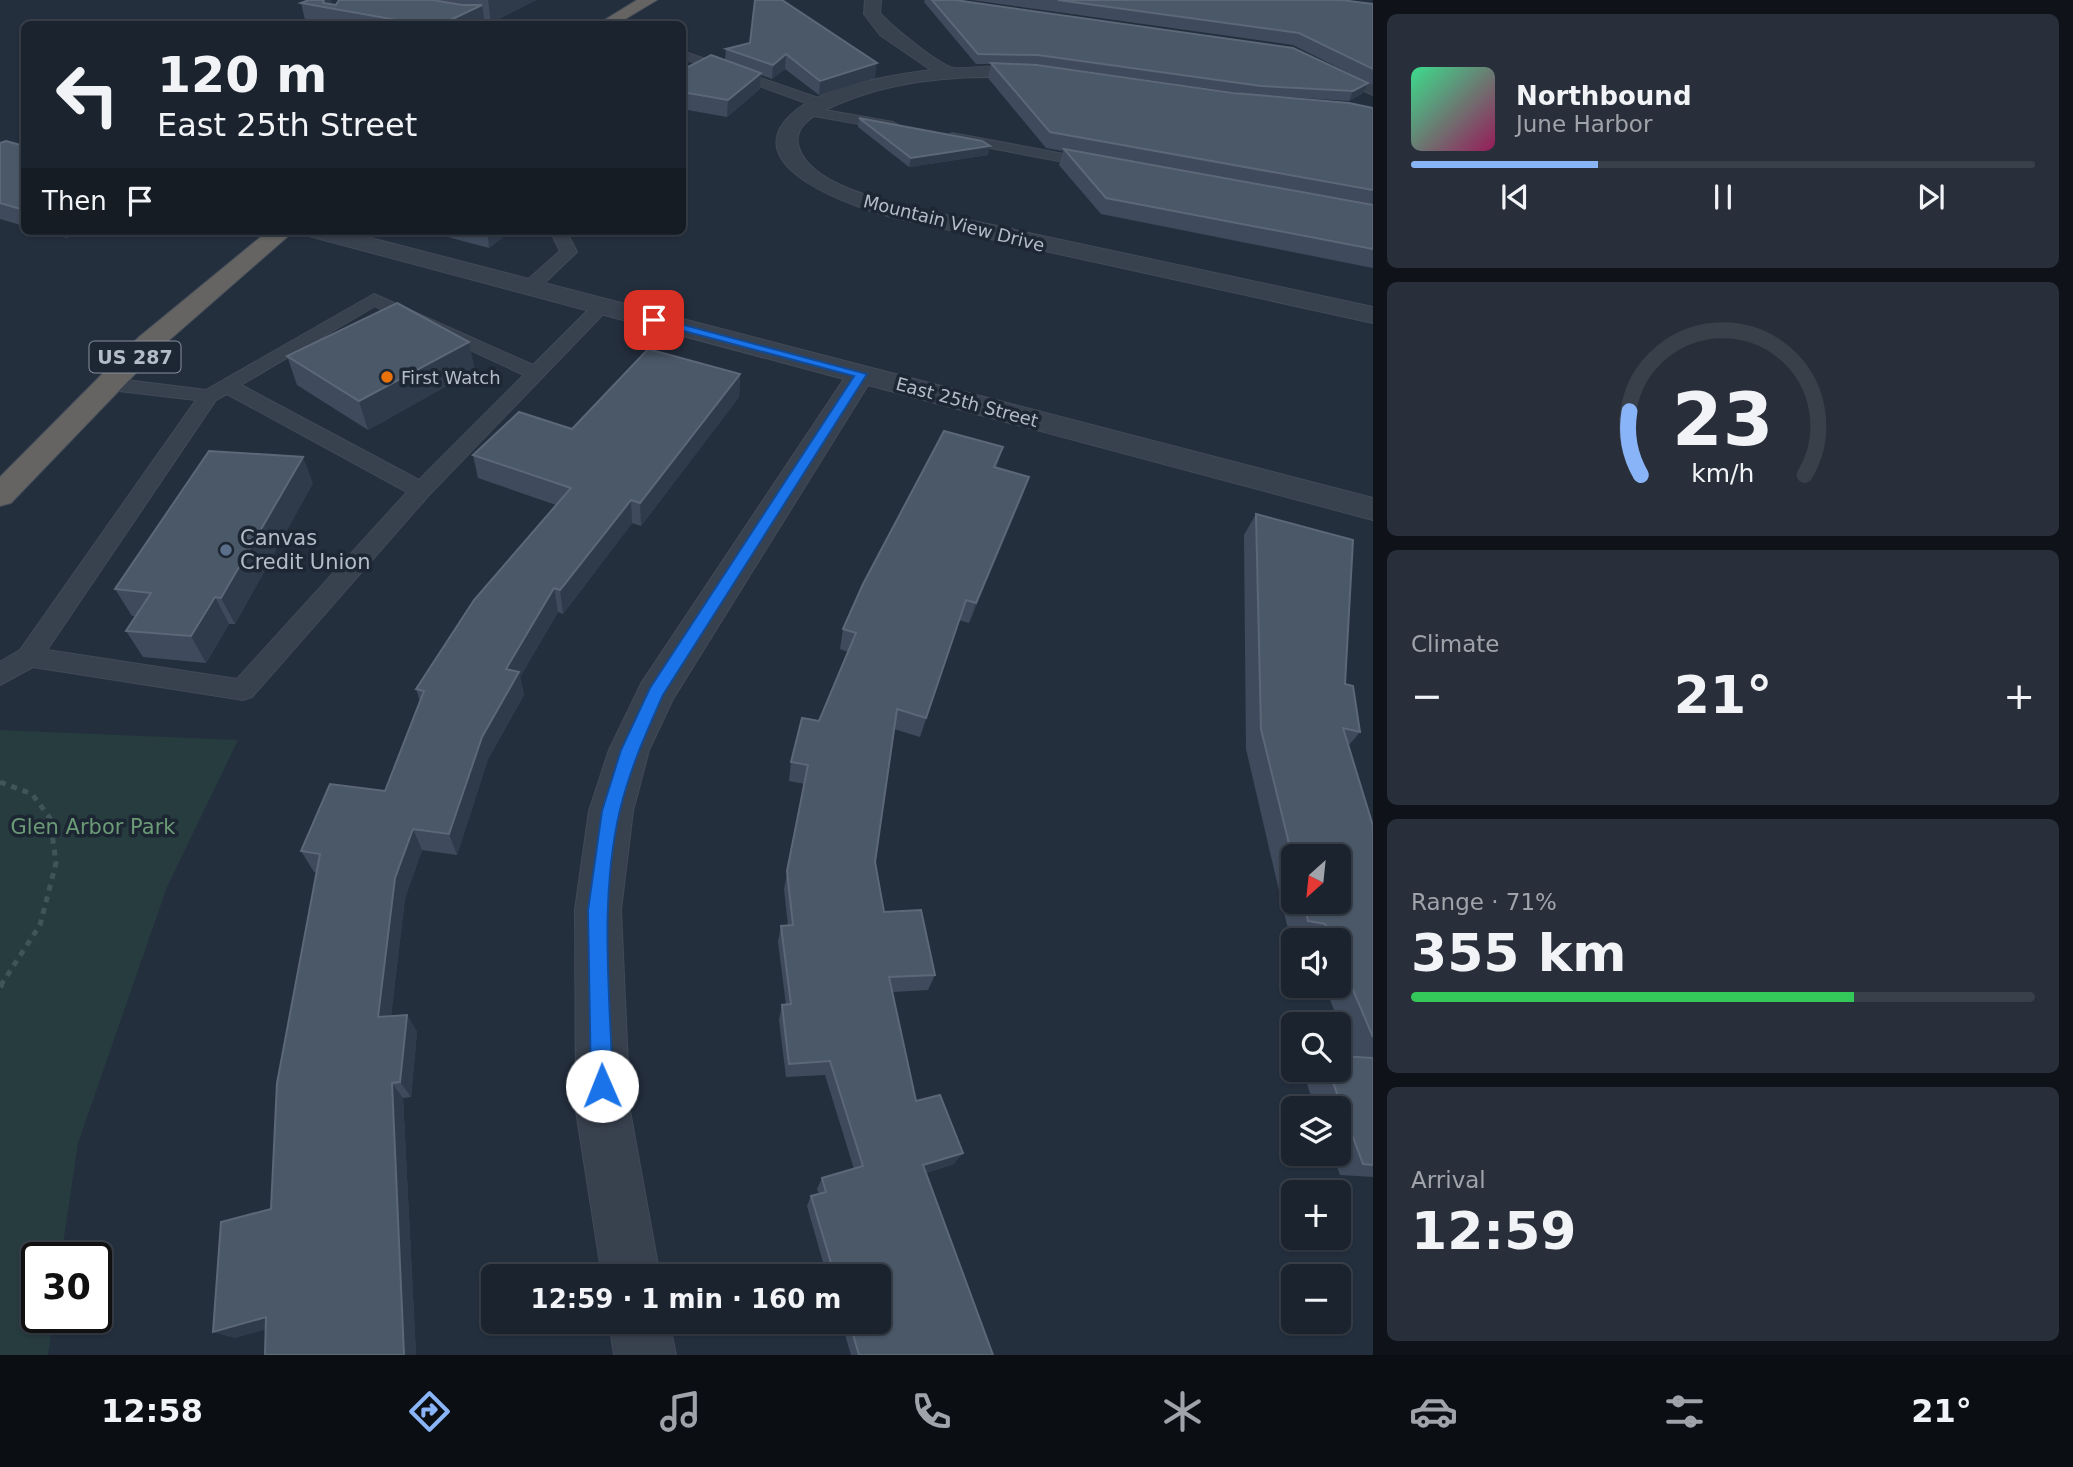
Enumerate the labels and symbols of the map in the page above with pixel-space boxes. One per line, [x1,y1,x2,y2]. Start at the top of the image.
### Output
street label: Mountain View Drive [861,190,1047,256]
pin [624,290,684,350]
road number: US 287 [90,342,180,372]
place label: First Watch [401,367,501,388]
marker: First Watch [379,369,395,385]
street label: East 25th Street [894,373,1040,431]
place label: Canvas Credit Union [240,526,371,574]
marker: Canvas Credit Union [218,542,234,558]
park label: Glen Arbor Park [11,815,176,839]
north arrow [1281,844,1351,914]
position arrow [565,1049,639,1123]
speed limit sign: 30 [21,1242,112,1333]

